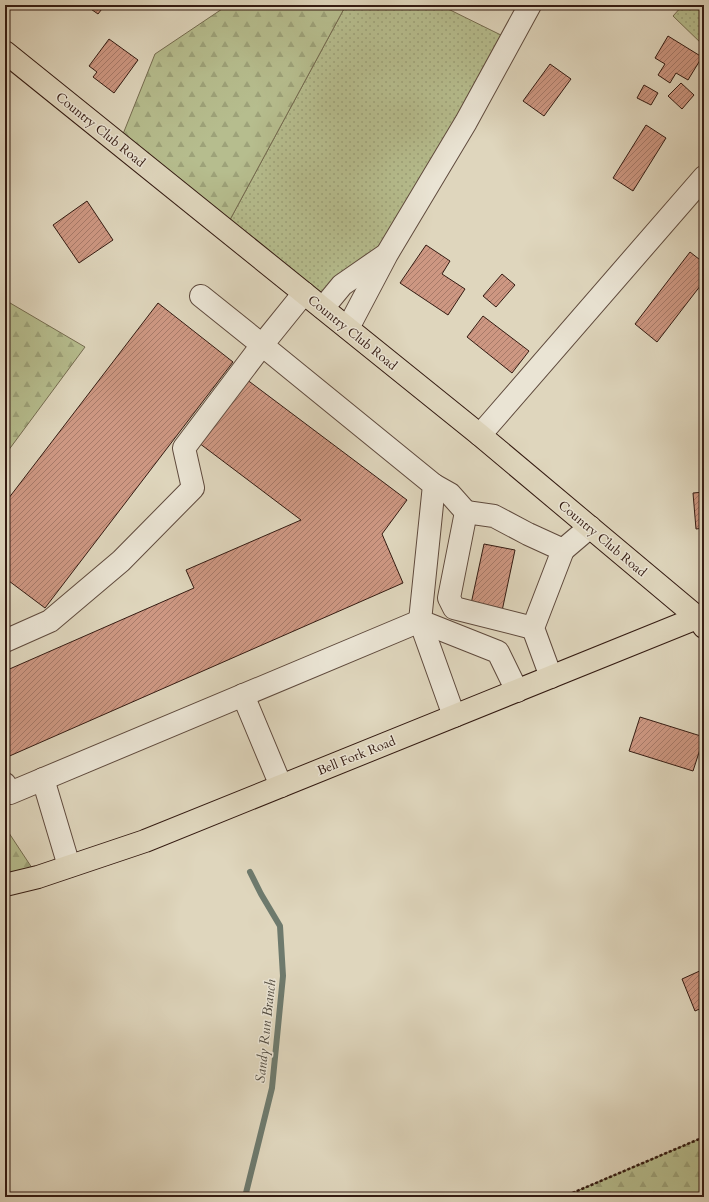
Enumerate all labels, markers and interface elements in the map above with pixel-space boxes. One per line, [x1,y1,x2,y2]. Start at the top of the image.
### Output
street label: Country Club Road [52,88,149,171]
street label: Country Club Road [304,291,401,374]
street label: Country Club Road [554,496,650,581]
street label: Bell Fork Road [315,732,398,780]
water label: Sandy Run Branch [251,978,280,1084]

